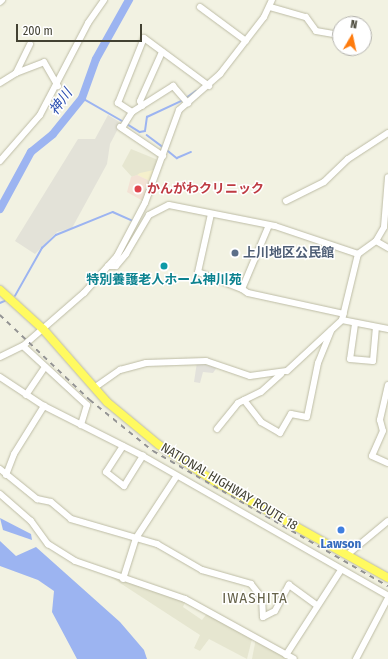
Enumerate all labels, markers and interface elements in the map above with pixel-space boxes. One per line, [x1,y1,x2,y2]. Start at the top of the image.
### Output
scale bar [18,16,144,42]
north arrow [332,16,372,56]
text: N [350,18,358,32]
text: 200 m [23,24,53,38]
water label: 神川 [46,86,76,118]
place label: かんがわクリニック [147,181,264,197]
marker: かんがわクリニック [132,183,144,195]
place label: 上川地区公民館 [243,245,334,261]
marker: 上川地区公民館 [230,248,240,258]
marker: 特別養護老人ホーム神川苑 [159,261,169,271]
place label: 特別養護老人ホーム神川苑 [86,272,242,288]
street label: NATIONAL HIGHWAY ROUTE 18 [158,440,300,534]
marker: Lawson [336,525,346,535]
place label: Lawson [321,536,361,552]
district label: IWASHITA [222,590,288,608]

